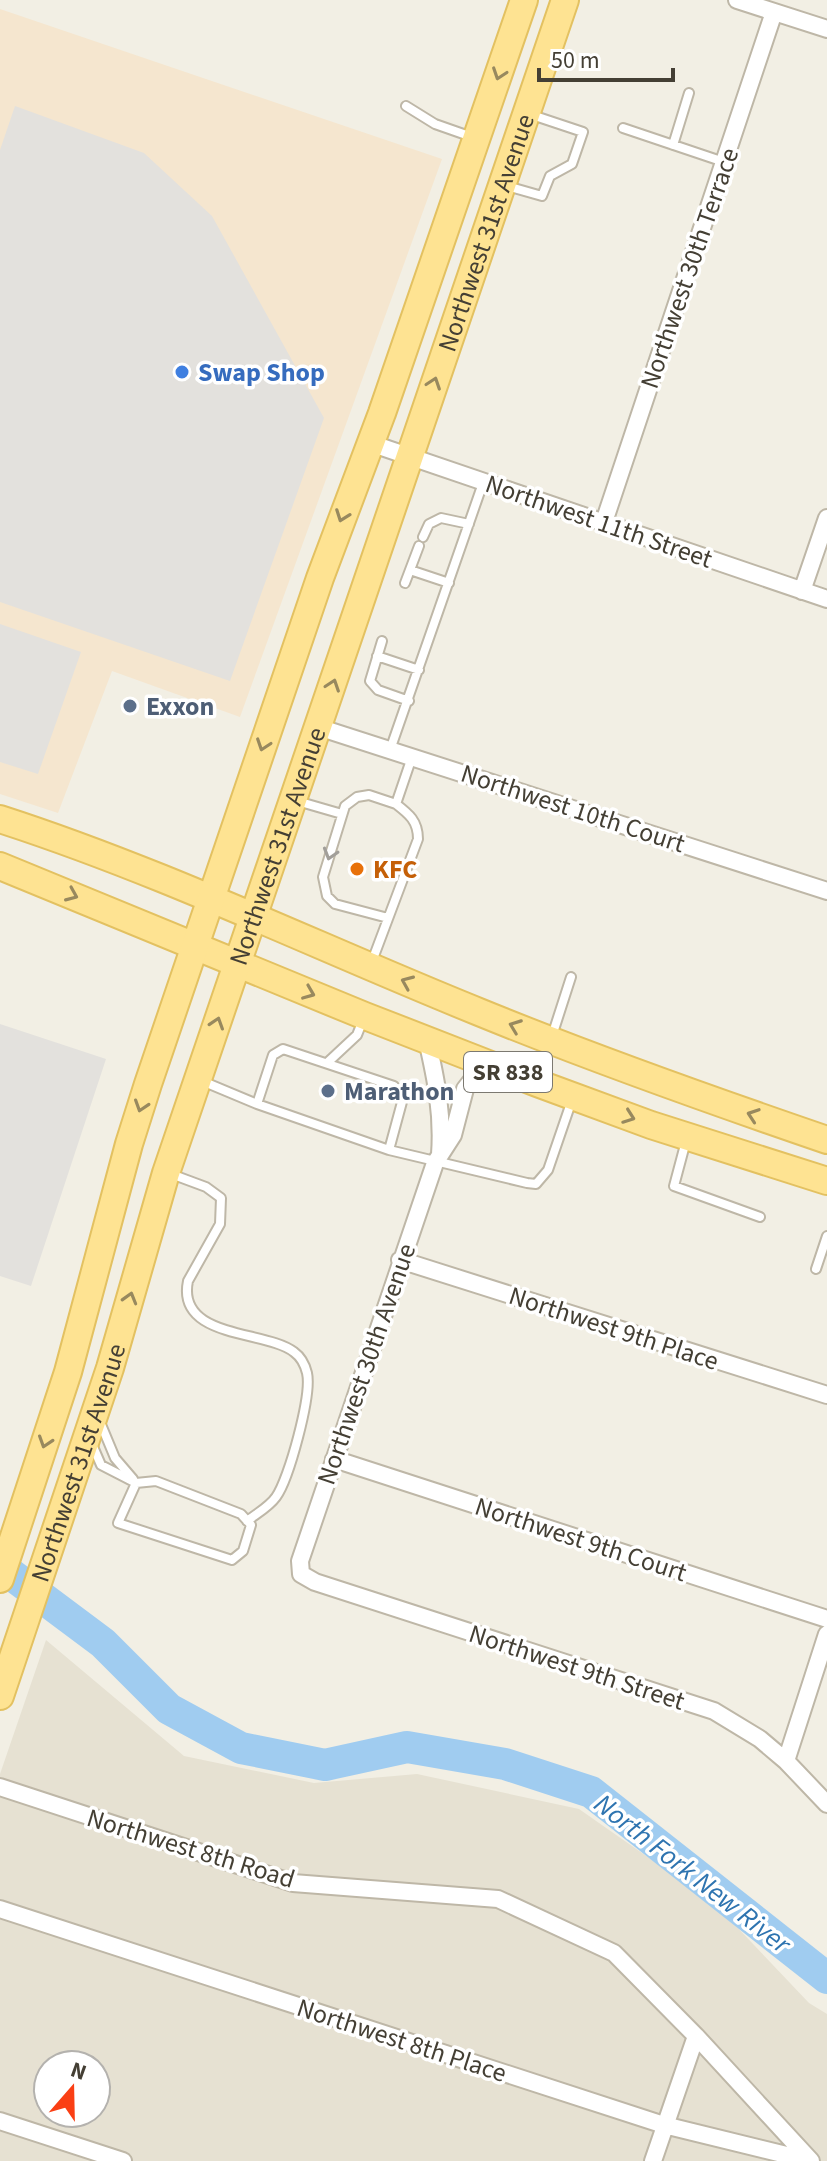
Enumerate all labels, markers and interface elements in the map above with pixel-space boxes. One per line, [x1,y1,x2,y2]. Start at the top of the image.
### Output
scale bar [539,32,673,82]
text: 50 m [551,43,600,78]
one-way arrow [492,66,508,80]
street label: Northwest 31st Avenue [429,109,544,357]
street label: Northwest 30th Terrace [631,143,748,394]
place label: Swap Shop [198,354,325,391]
marker: Swap Shop [173,363,191,381]
one-way arrow [424,377,440,391]
street label: Northwest 11th Street [480,465,717,578]
one-way arrow [336,508,352,522]
one-way arrow [323,678,339,692]
place label: Exxon [146,688,214,725]
marker: Exxon [121,697,139,715]
street label: Northwest 31st Avenue [220,722,335,970]
one-way arrow [257,737,273,751]
street label: Northwest 10th Court [456,755,690,862]
one-way arrow [323,847,339,860]
place label: KFC [373,851,417,888]
marker: KFC [348,860,366,878]
one-way arrow [64,886,78,902]
one-way arrow [401,975,415,991]
one-way arrow [301,983,315,1000]
one-way arrow [207,1017,223,1031]
one-way arrow [509,1019,523,1036]
road number: SR 838 [464,1052,552,1092]
place label: Marathon [344,1073,454,1110]
marker: Marathon [319,1082,337,1100]
one-way arrow [135,1098,151,1112]
one-way arrow [622,1107,636,1124]
one-way arrow [747,1108,761,1124]
street label: Northwest 30th Avenue [308,1239,425,1490]
street label: Northwest 9th Place [504,1277,723,1380]
one-way arrow [121,1291,137,1305]
street label: Northwest 31st Avenue [22,1339,135,1587]
one-way arrow [38,1435,54,1448]
street label: Northwest 9th Court [470,1488,692,1591]
street label: Northwest 9th Street [464,1615,690,1720]
water label: North Fork New River [586,1784,800,1964]
street label: Northwest 8th Road [82,1799,299,1898]
street label: Northwest 8th Place [292,1989,511,2092]
north arrow [32,2049,112,2129]
text: N [66,2054,91,2089]

